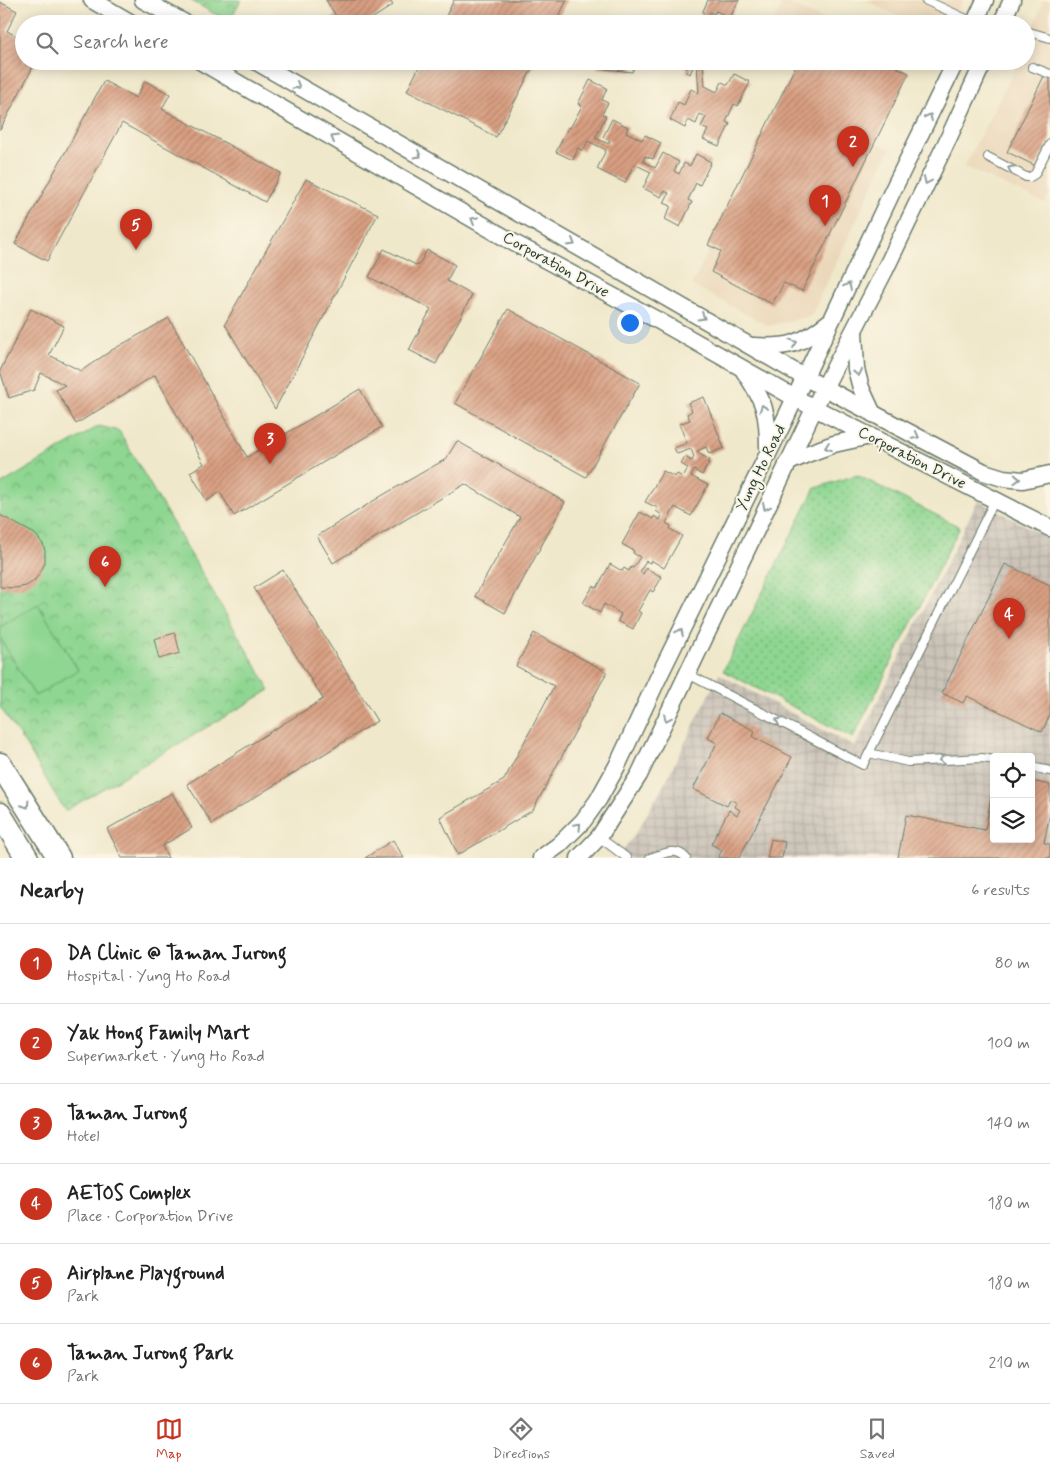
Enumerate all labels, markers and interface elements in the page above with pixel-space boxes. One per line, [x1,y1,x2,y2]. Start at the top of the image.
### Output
search box [15,15,1035,70]
icon: search [33,29,61,57]
text: Search here [73,30,169,55]
one-way arrow [292,79,301,89]
one-way arrow [923,113,934,122]
pin: 2 [837,126,869,167]
one-way arrow [330,135,339,145]
one-way arrow [412,148,421,158]
one-way arrow [1007,165,1016,175]
one-way arrow [923,176,934,185]
pin: 1 [809,185,841,226]
pin: 5 [120,209,152,250]
one-way arrow [471,216,480,226]
street label: Corporation Drive [499,227,613,303]
one-way arrow [566,236,575,246]
one-way arrow [842,282,852,291]
your location [617,310,643,336]
one-way arrow [696,311,705,321]
one-way arrow [790,339,798,349]
one-way arrow [852,368,862,377]
one-way arrow [759,404,769,412]
street label: Yung Ho Road [731,421,792,515]
street label: Corporation Drive [854,422,970,494]
pin: 3 [254,423,286,464]
one-way arrow [911,430,920,440]
one-way arrow [824,441,833,451]
one-way arrow [1013,474,1021,484]
one-way arrow [762,502,772,511]
pin: 6 [89,546,121,587]
pin: 4 [993,598,1025,639]
one-way arrow [674,629,684,638]
one-way arrow [663,713,673,722]
one-way arrow [776,717,785,727]
map controls [990,753,1035,843]
button: locate [990,753,1035,798]
one-way arrow [937,755,945,766]
button: layers [990,798,1035,843]
one-way arrow [19,800,29,809]
one-way arrow [572,822,581,831]
text: Nearby [20,877,84,905]
text: 6 results [971,880,1030,901]
text: DA Clinic @ Taman Jurong [67,941,287,966]
text: 1 [32,953,40,974]
text: 80 m [995,953,1030,974]
text: Hospital · Yung Ho Road [67,966,230,987]
text: Yak Hong Family Mart [67,1021,250,1046]
text: 2 [32,1033,40,1054]
text: 100 m [987,1033,1030,1054]
text: Supermarket · Yung Ho Road [67,1046,265,1067]
text: Taman Jurong [67,1101,188,1126]
text: 3 [32,1113,40,1134]
text: 140 m [986,1113,1030,1134]
text: Hotel [67,1126,100,1147]
text: AETOS Complex [67,1181,191,1206]
text: 4 [31,1193,41,1214]
text: 180 m [987,1193,1030,1214]
text: Place · Corporation Drive [67,1206,233,1227]
text: Airplane Playground [67,1261,225,1286]
text: 5 [31,1273,41,1294]
text: 180 m [987,1273,1030,1294]
text: Park [67,1286,99,1307]
text: Taman Jurong Park [67,1341,234,1366]
text: 6 [32,1353,40,1374]
text: 210 m [989,1353,1030,1374]
text: Park [67,1366,99,1387]
tab: Map [155,1415,183,1463]
tab: Directions [493,1415,550,1463]
tab: Saved [860,1415,895,1463]

